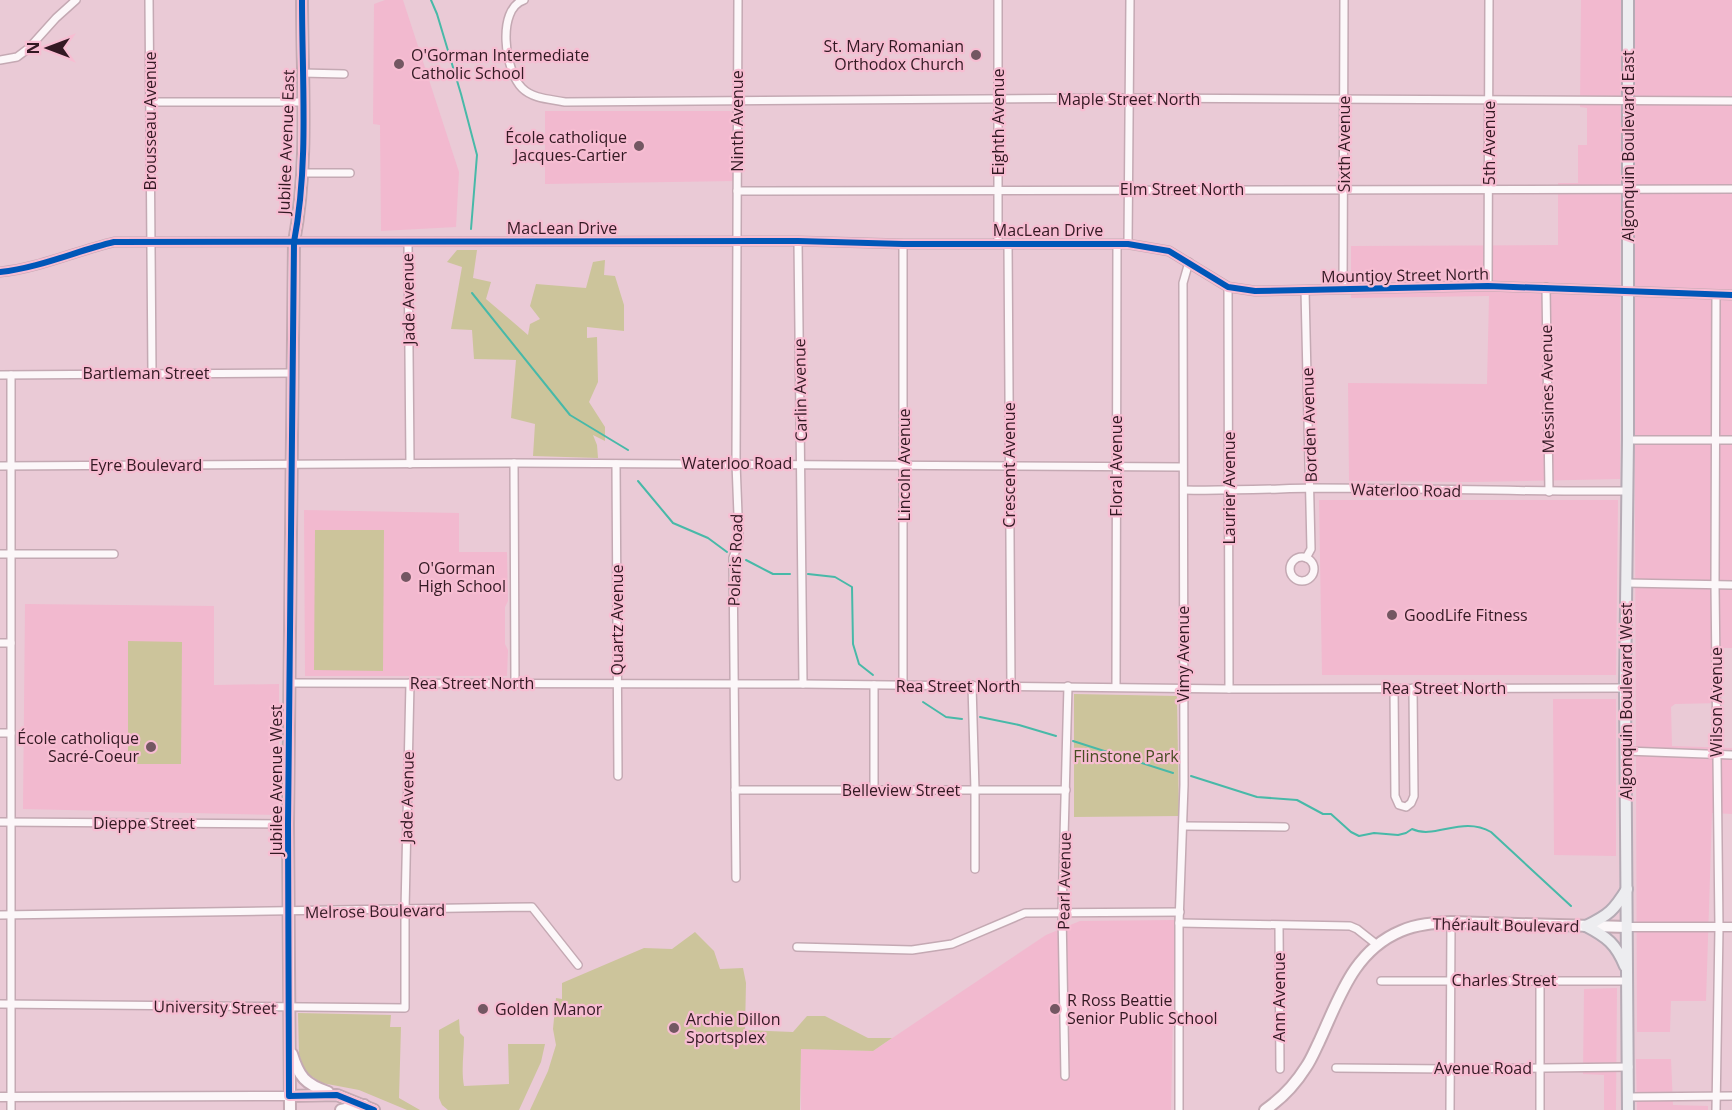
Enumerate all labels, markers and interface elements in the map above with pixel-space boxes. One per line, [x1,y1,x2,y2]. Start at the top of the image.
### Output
north arrow [18,18,78,78]
place label: St. Mary Romanian Orthodox Church [823,35,964,75]
text: N [22,41,44,55]
place label: O'Gorman Intermediate Catholic School [411,44,589,84]
marker: St. Mary Romanian Orthodox Church [969,48,983,62]
street label: Algonquin Boulevard East [1617,50,1639,242]
street label: Brousseau Avenue [139,51,161,191]
marker: O'Gorman Intermediate Catholic School [392,57,406,71]
street label: Jubilee Avenue East [272,69,300,217]
street label: Eighth Avenue [987,69,1009,175]
street label: Ninth Avenue [726,70,748,172]
street label: Maple Street North [1058,88,1200,110]
street label: Sixth Avenue [1333,96,1355,192]
street label: 5th Avenue [1478,101,1500,185]
place label: École catholique Jacques-Cartier [505,126,627,166]
marker: École catholique Jacques-Cartier [632,139,646,153]
street label: Elm Street North [1120,178,1244,200]
street label: MacLean Drive [507,217,617,239]
street label: MacLean Drive [993,219,1103,241]
street label: Jade Avenue [396,253,420,347]
street label: Mountjoy Street North [1321,263,1489,287]
street label: Messines Avenue [1535,324,1559,454]
street label: Carlin Avenue [788,338,812,442]
street label: Bartleman Street [83,362,210,384]
street label: Borden Avenue [1296,367,1322,483]
street label: Crescent Avenue [998,402,1020,528]
street label: Lincoln Avenue [893,408,915,522]
street label: Floral Avenue [1105,415,1127,517]
street label: Laurier Avenue [1218,431,1240,545]
street label: Waterloo Road [682,452,792,474]
street label: Eyre Boulevard [90,454,202,476]
street label: Waterloo Road [1351,478,1461,502]
street label: Polaris Road [722,513,748,607]
place label: O'Gorman High School [418,557,506,597]
street label: Quartz Avenue [606,565,628,675]
marker: O'Gorman High School [399,570,413,584]
street label: Algonquin Boulevard West [1615,602,1637,800]
place label: GoodLife Fitness [1404,604,1528,626]
street label: Vimy Avenue [1172,606,1194,702]
marker: GoodLife Fitness [1385,608,1399,622]
street label: Wilson Avenue [1705,647,1727,757]
street label: Rea Street North [410,672,534,694]
street label: Rea Street North [896,675,1020,697]
street label: Rea Street North [1382,677,1506,699]
street label: Jubilee Avenue West [265,704,287,858]
place label: École catholique Sacré-Coeur [17,727,139,767]
marker: École catholique Sacré-Coeur [144,740,158,754]
park label: Flinstone Park [1073,745,1179,767]
street label: Jade Avenue [395,751,419,845]
street label: Belleview Street [842,779,961,801]
street label: Dieppe Street [93,812,195,834]
street label: Pearl Avenue [1052,832,1076,930]
street label: Melrose Boulevard [305,899,445,923]
street label: Thériault Boulevard [1432,913,1580,937]
street label: Ann Avenue [1268,952,1290,1042]
street label: Charles Street [1452,969,1557,991]
place label: R Ross Beattie Senior Public School [1067,989,1218,1029]
street label: University Street [153,995,277,1019]
place label: Golden Manor [495,998,603,1020]
marker: Golden Manor [476,1002,490,1016]
marker: R Ross Beattie Senior Public School [1048,1002,1062,1016]
place label: Archie Dillon Sportsplex [686,1008,780,1048]
marker: Archie Dillon Sportsplex [667,1021,681,1035]
street label: Avenue Road [1434,1057,1532,1079]

